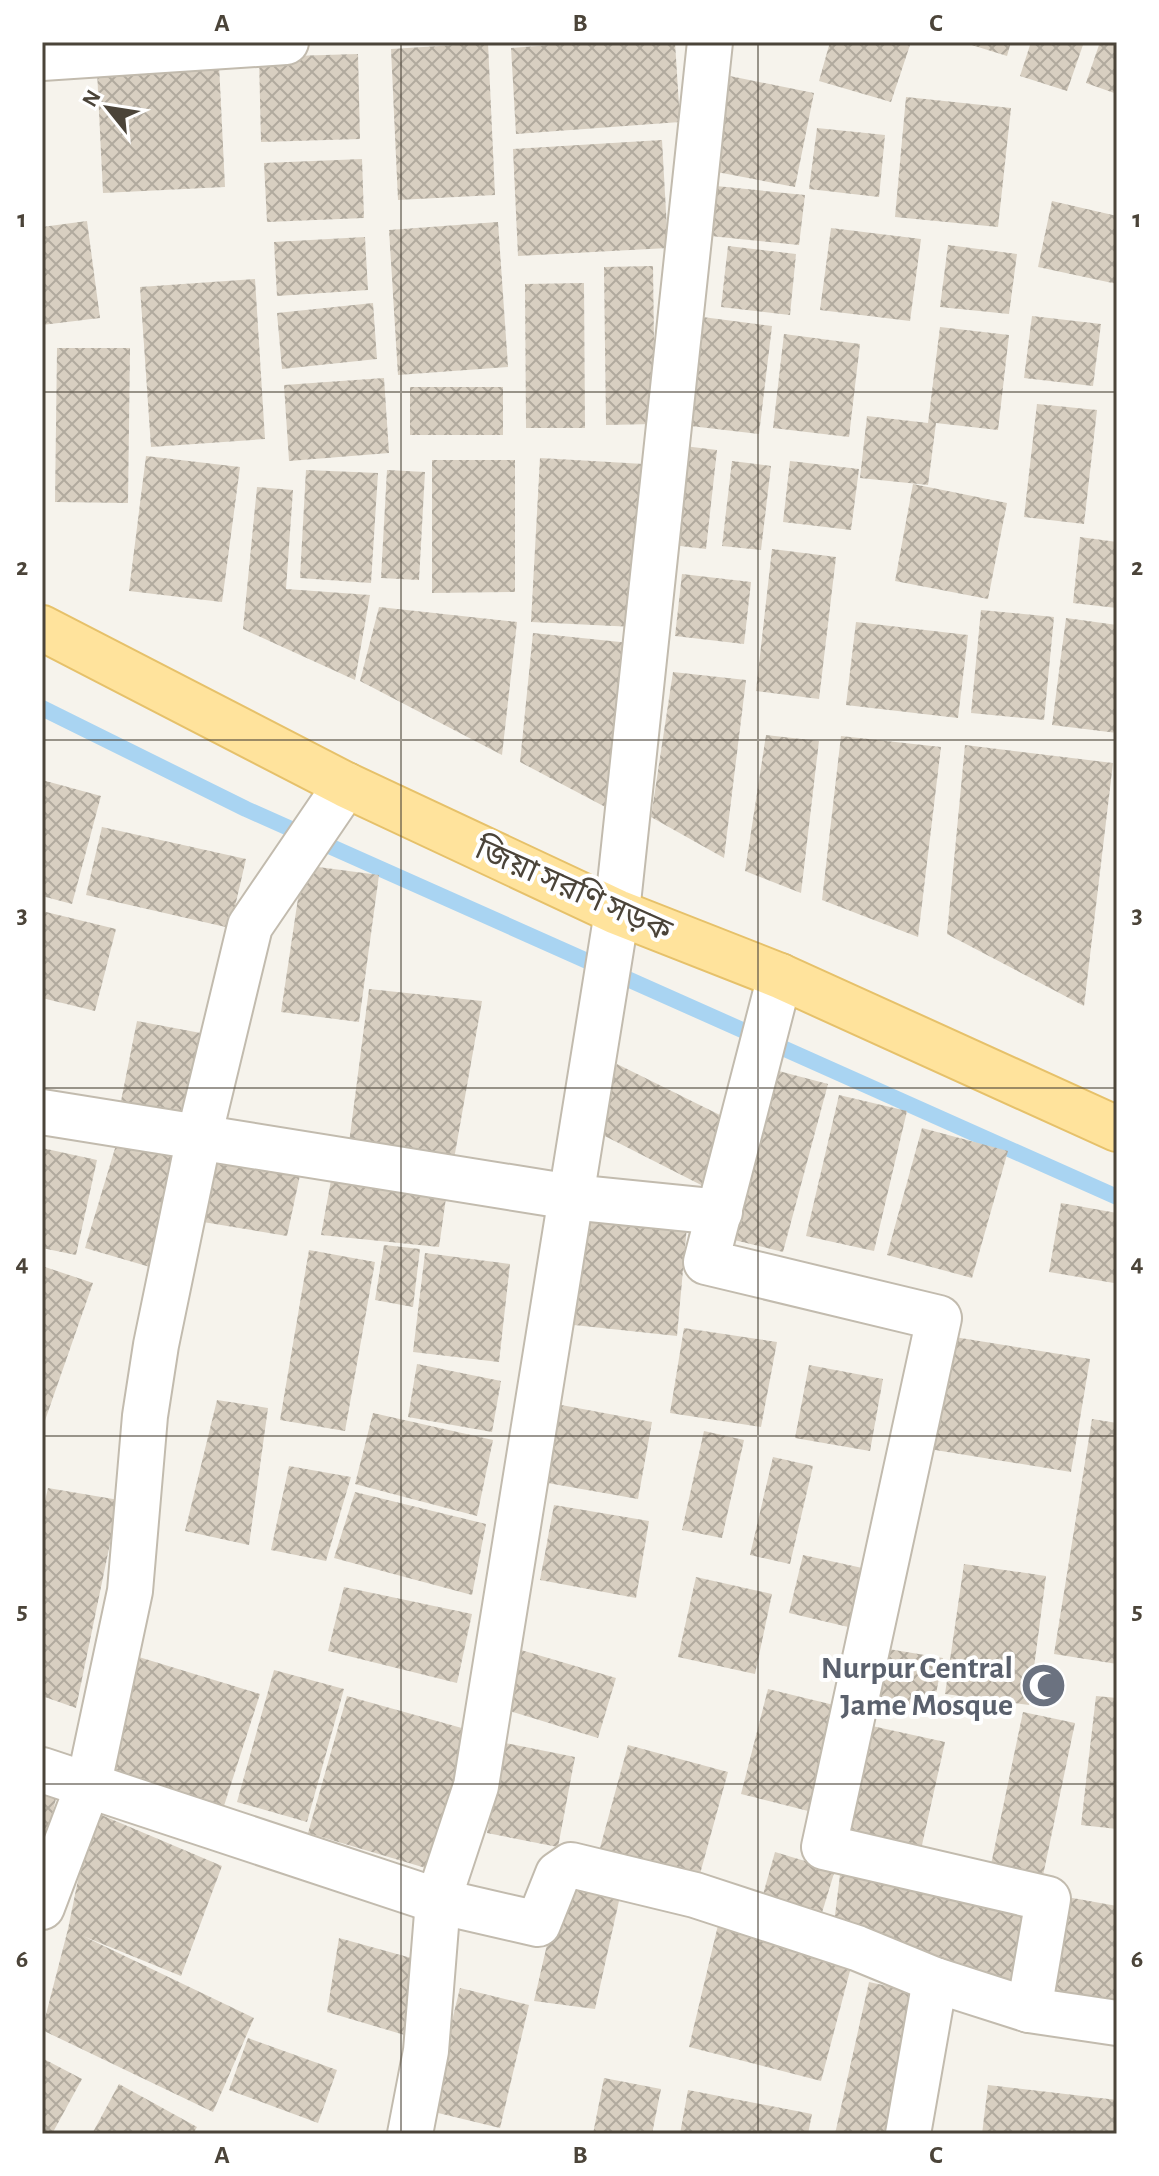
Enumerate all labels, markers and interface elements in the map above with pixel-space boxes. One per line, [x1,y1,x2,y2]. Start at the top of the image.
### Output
text: A [214,10,230,36]
text: B [572,10,588,36]
text: C [929,10,943,36]
north arrow [68,68,148,148]
text: N [78,86,105,111]
text: 1 [17,206,27,232]
text: 1 [1132,206,1142,232]
text: 2 [16,554,28,580]
text: 2 [1131,554,1143,580]
street label: জিয়া সরণি সড়ক [470,829,679,948]
text: 3 [16,902,28,928]
text: 3 [1131,902,1143,928]
text: 4 [15,1250,29,1276]
text: 4 [1130,1250,1144,1276]
text: 5 [16,1598,28,1624]
text: 5 [1131,1598,1143,1624]
place label: Nurpur Central Jame Mosque [821,1652,1013,1721]
mosque icon: Nurpur Central Jame Mosque [1020,1661,1068,1709]
text: 6 [16,1946,28,1972]
text: 6 [1131,1946,1143,1972]
text: A [214,2142,230,2168]
text: B [572,2142,588,2168]
text: C [929,2142,943,2168]

